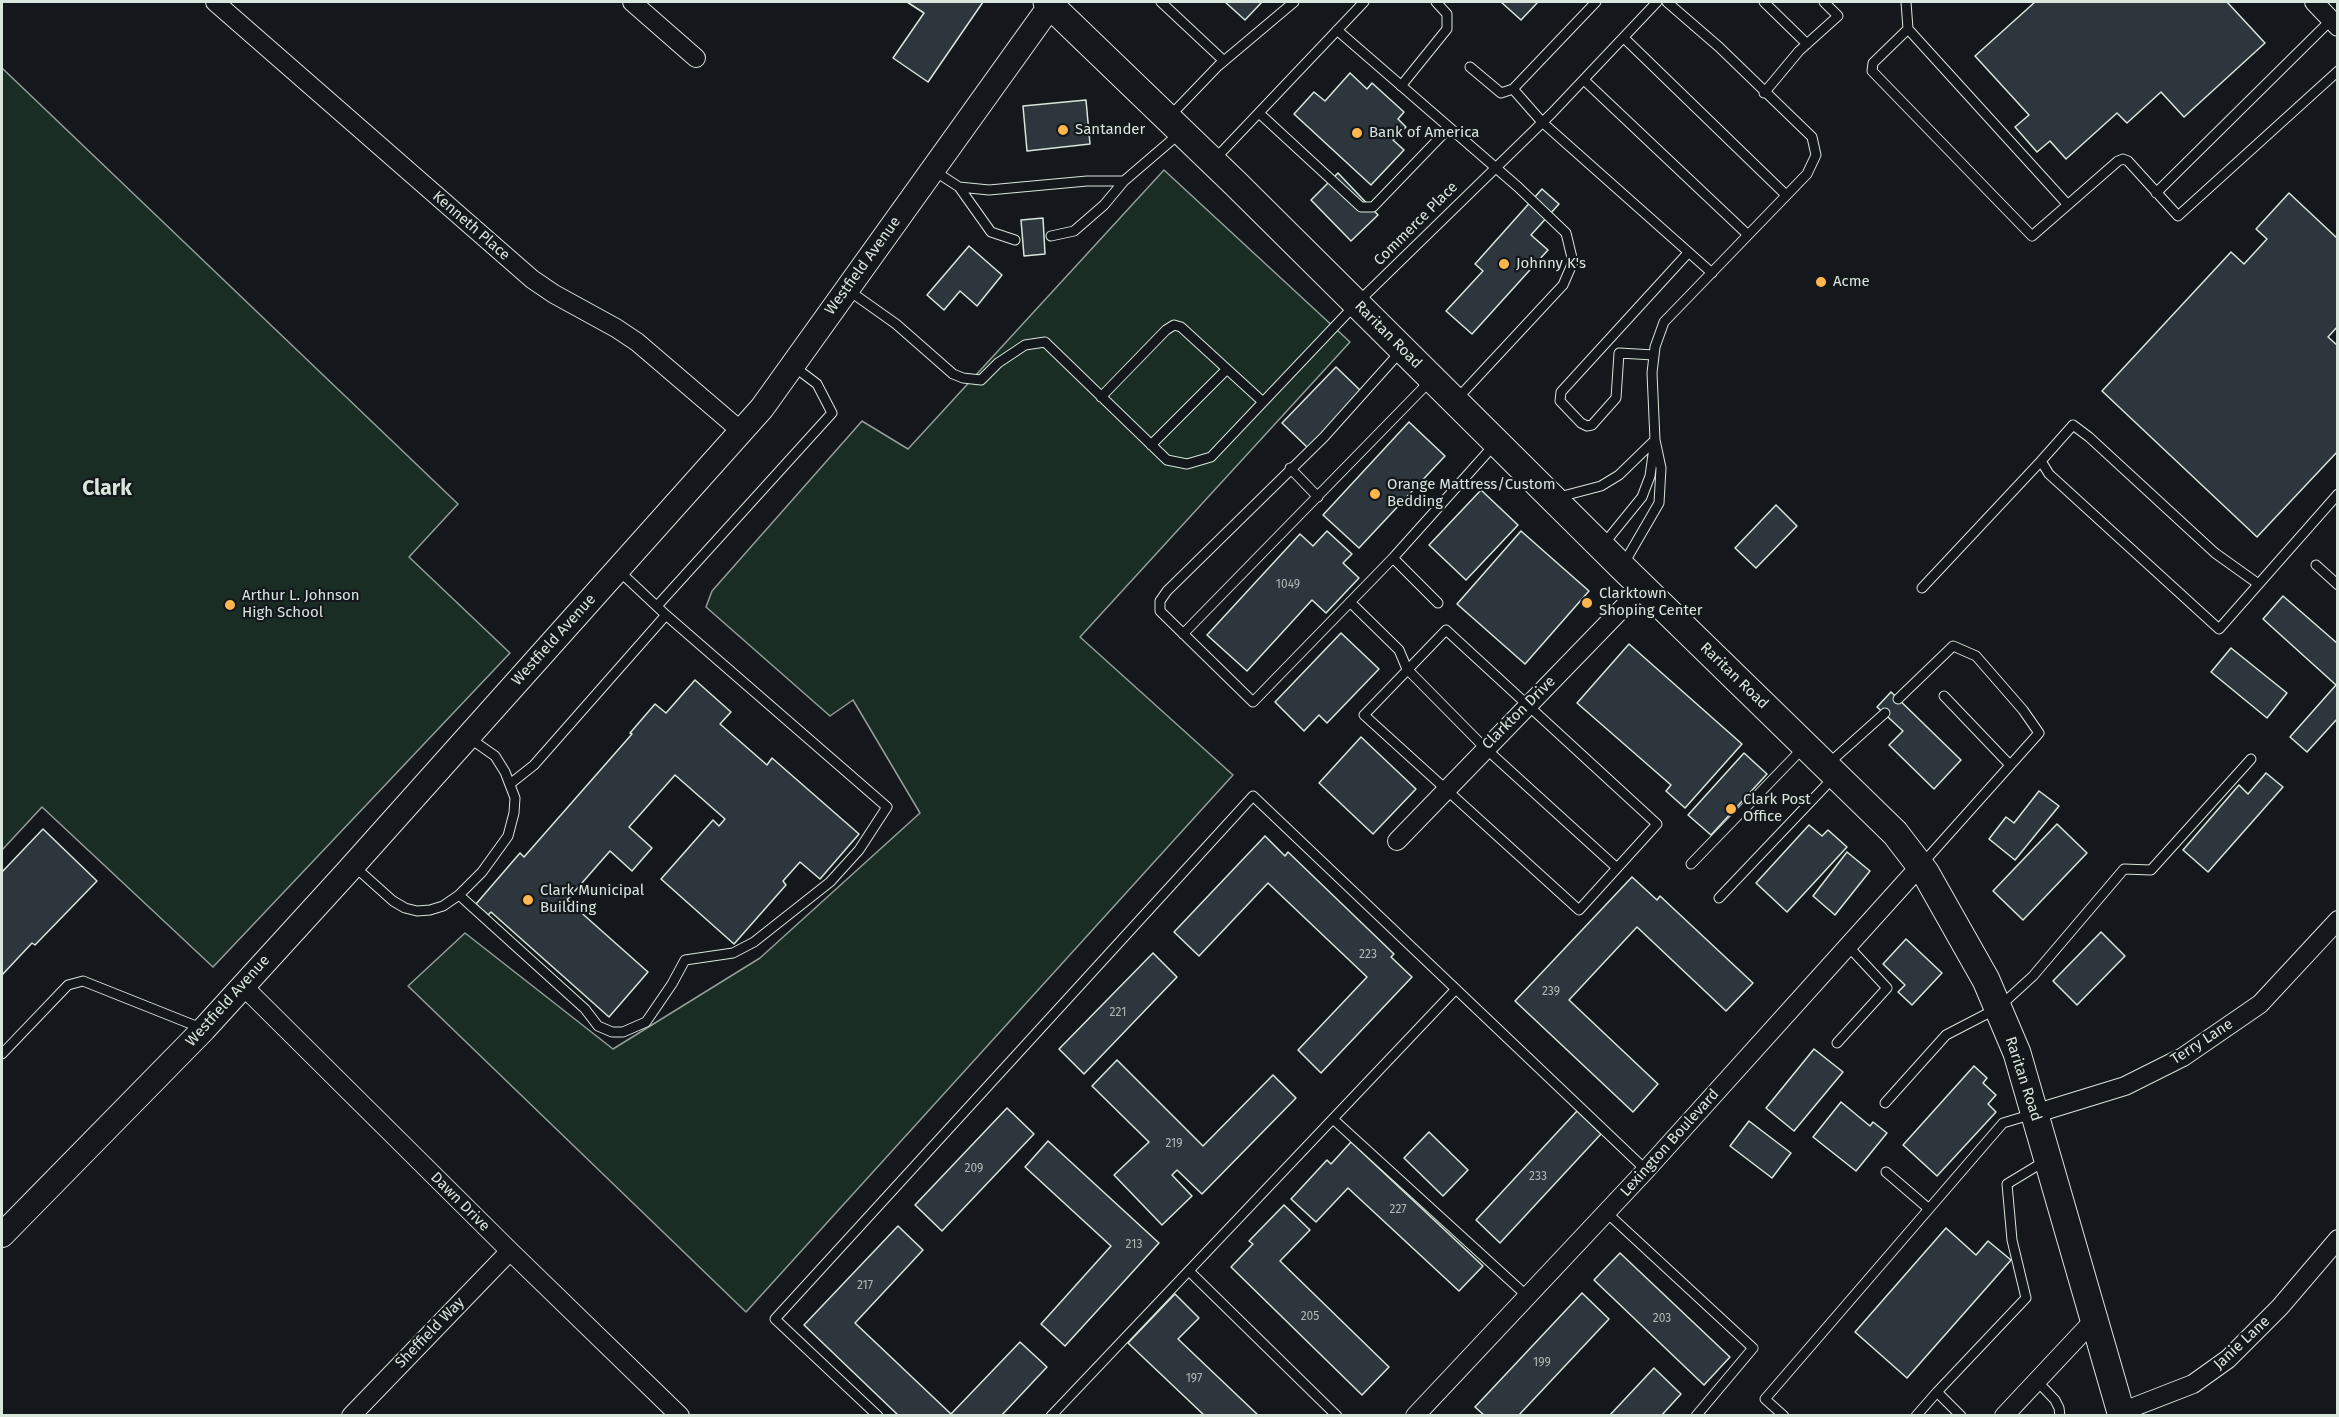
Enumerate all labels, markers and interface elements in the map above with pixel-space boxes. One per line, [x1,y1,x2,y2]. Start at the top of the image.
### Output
place label: Santander [1075,121,1145,139]
marker: Santander [1056,123,1070,137]
place label: Bank of America [1369,124,1479,142]
marker: Bank of America [1350,126,1364,140]
street label: Commerce Place [1370,178,1462,270]
street label: Kenneth Place [429,187,513,265]
street label: Westfield Avenue [821,214,905,318]
place label: Johnny K's [1516,255,1586,273]
marker: Johnny K's [1497,257,1511,271]
place label: Acme [1833,273,1870,291]
marker: Acme [1814,275,1828,289]
street label: Raritan Road [1351,298,1425,372]
district label: Clark [82,476,132,502]
place label: Orange Mattress/Custom Bedding [1387,476,1556,511]
marker: Orange Mattress/Custom Bedding [1368,487,1382,501]
house number: 1049 [1276,578,1300,592]
place label: Clarktown Shoping Center [1599,585,1703,620]
place label: Arthur L. Johnson High School [242,587,360,622]
street label: Westfield Avenue [508,591,600,689]
marker: Clarktown Shoping Center [1580,596,1594,610]
marker: Arthur L. Johnson High School [223,598,237,612]
street label: Raritan Road [1696,639,1772,713]
street label: Clarkton Drive [1479,673,1559,753]
place label: Clark Post Office [1743,791,1811,826]
marker: Clark Post Office [1724,802,1738,816]
place label: Clark Municipal Building [540,882,644,917]
marker: Clark Municipal Building [521,893,535,907]
house number: 223 [1359,948,1377,962]
street label: Westfield Avenue [182,952,274,1050]
house number: 239 [1542,985,1560,999]
house number: 221 [1110,1006,1126,1020]
street label: Terry Lane [2168,1015,2236,1069]
street label: Raritan Road [2001,1034,2045,1124]
street label: Lexington Boulevard [1617,1085,1723,1201]
house number: 219 [1165,1137,1183,1151]
house number: 209 [965,1162,983,1176]
street label: Dawn Drive [427,1169,493,1235]
house number: 233 [1529,1170,1547,1184]
house number: 227 [1389,1203,1407,1217]
house number: 213 [1126,1238,1142,1252]
house number: 217 [857,1279,873,1293]
street label: Sheffield Way [392,1294,468,1372]
house number: 205 [1301,1310,1319,1324]
house number: 203 [1653,1312,1671,1326]
street label: Janie Lane [2210,1312,2274,1374]
house number: 199 [1533,1356,1551,1370]
house number: 197 [1186,1372,1202,1386]

